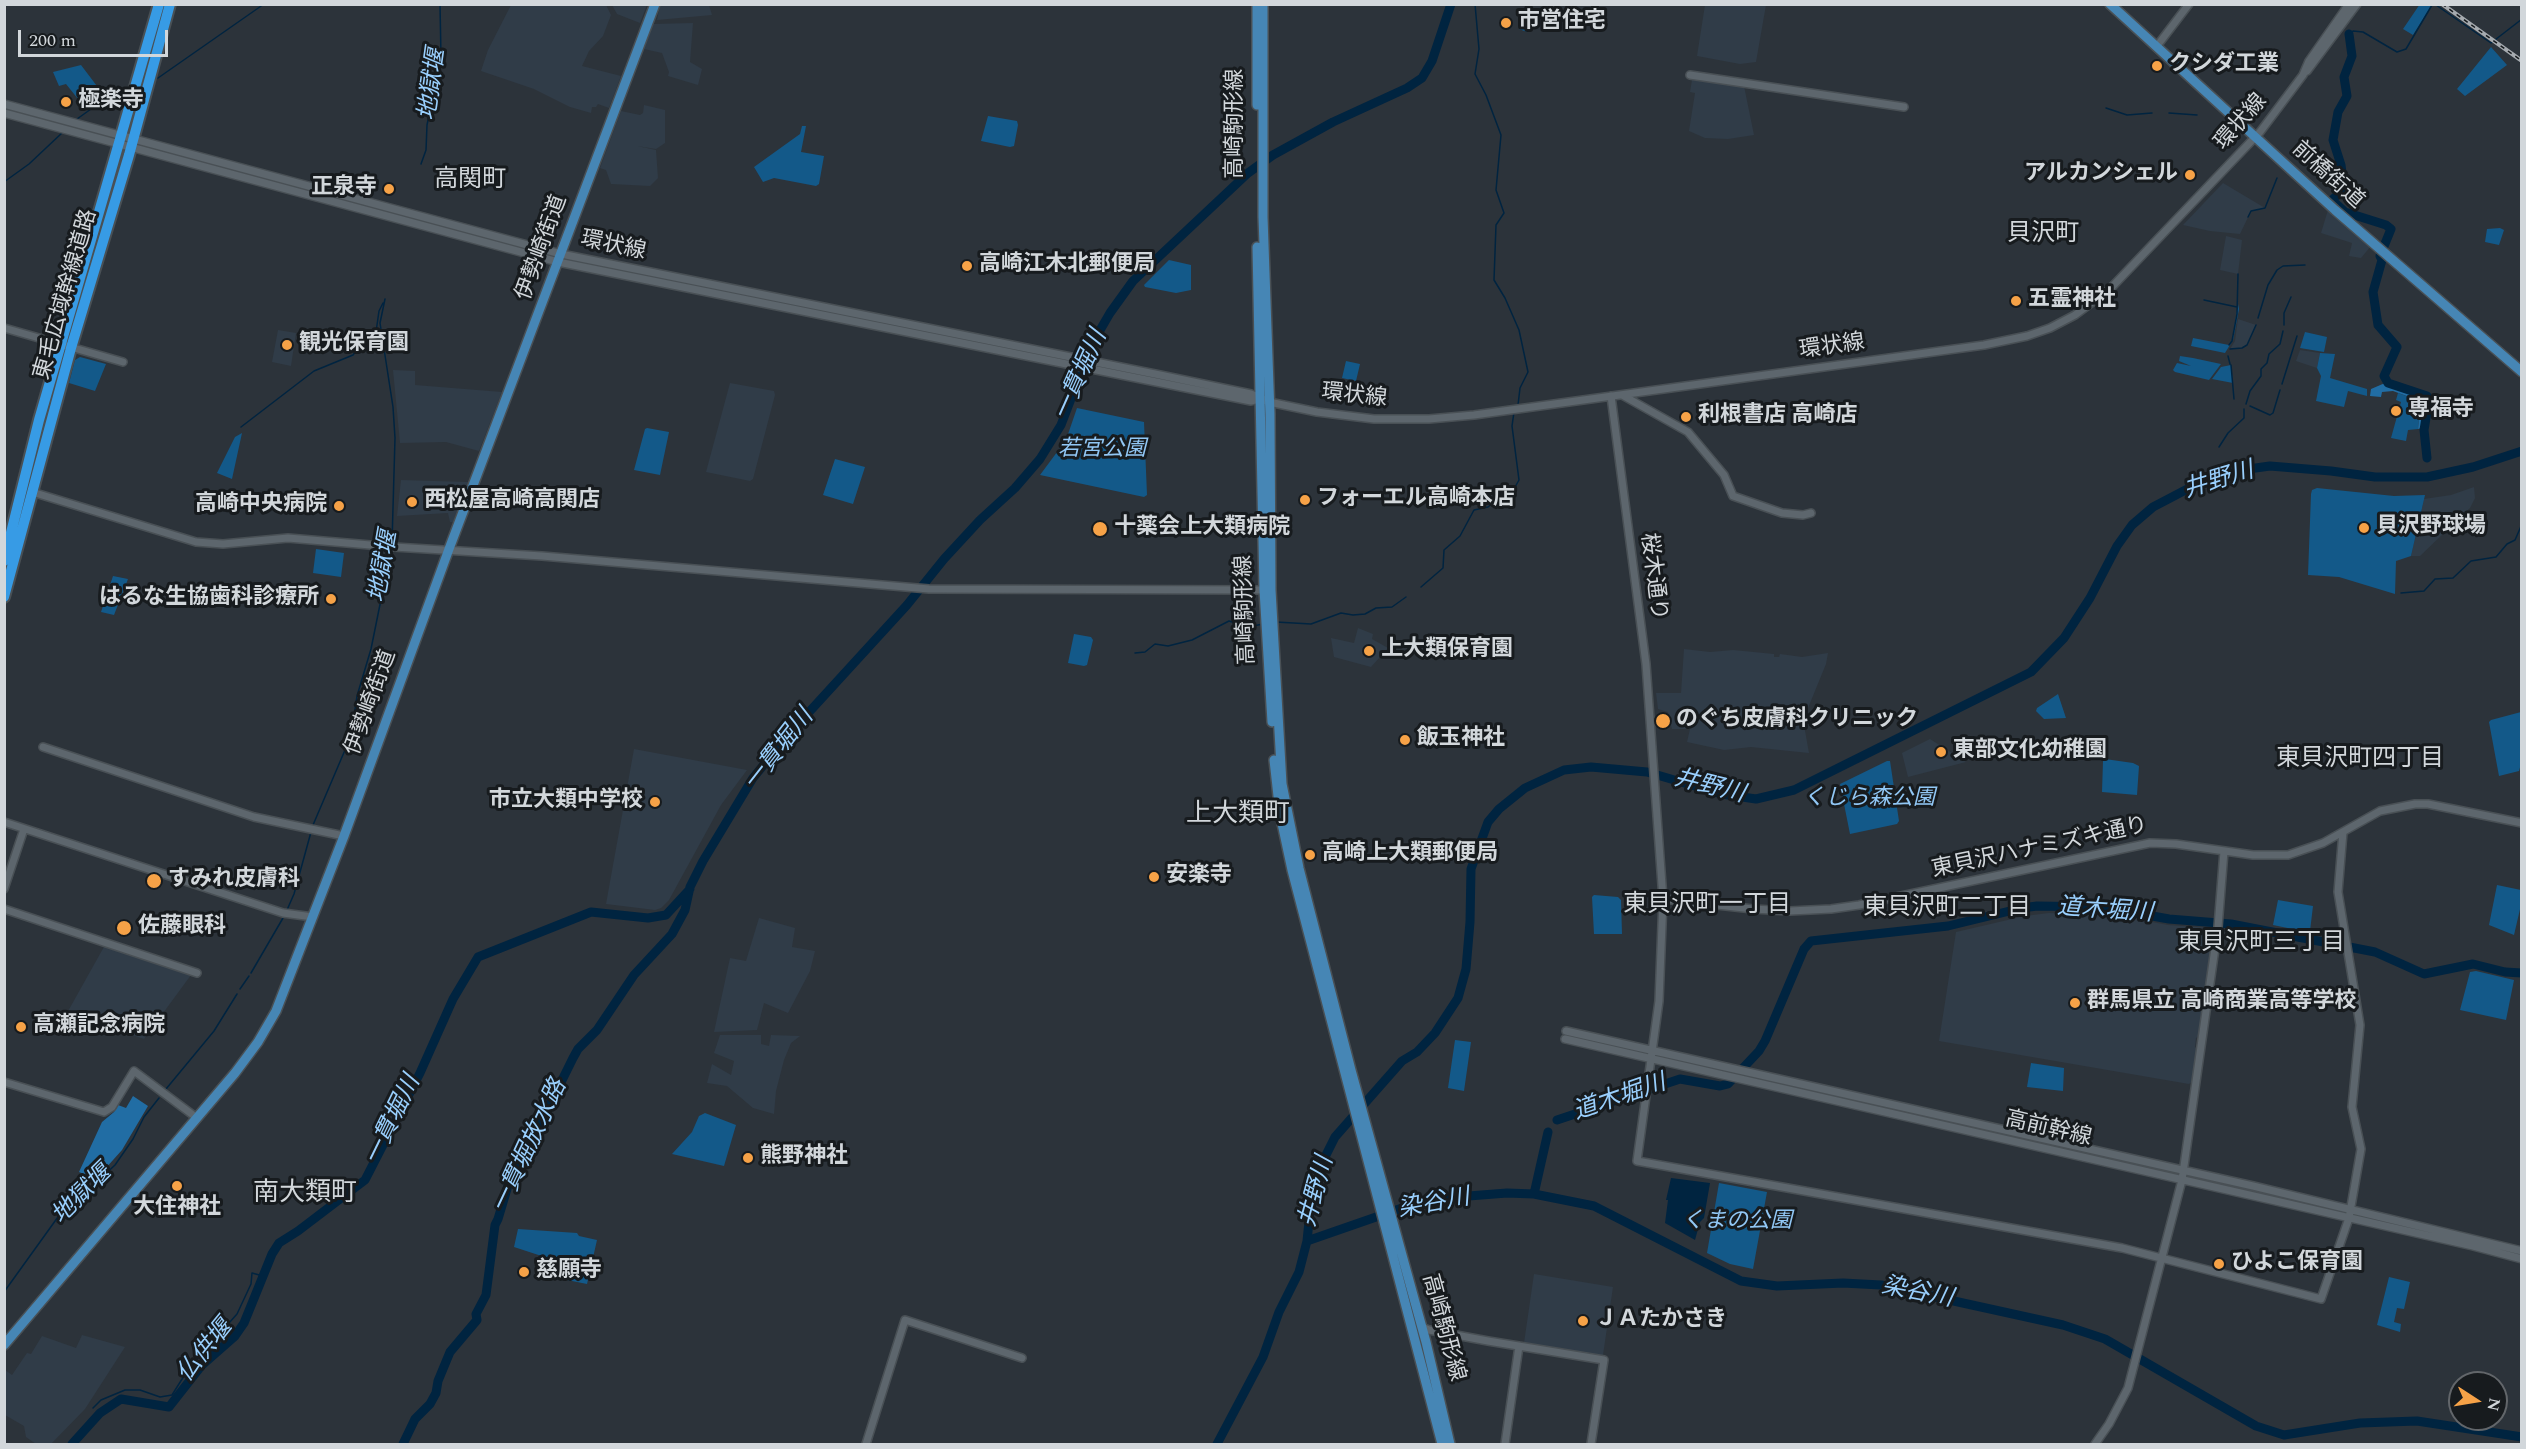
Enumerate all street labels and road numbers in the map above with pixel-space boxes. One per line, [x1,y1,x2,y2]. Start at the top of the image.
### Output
street label: 高崎駒形線 [1224,69,1250,179]
street label: 環状線 [2210,89,2274,157]
street label: 前橋街道 [2285,137,2369,215]
street label: 伊勢崎街道 [512,192,574,304]
street label: 東毛広域幹線道路 [30,207,104,383]
street label: 環状線 [578,227,648,267]
street label: 環状線 [1797,330,1867,366]
street label: 環状線 [1320,380,1388,414]
street label: 桜木通り [1634,532,1670,622]
street label: 高崎駒形線 [1232,555,1262,665]
street label: 伊勢崎街道 [341,647,403,759]
street label: 東貝沢ハナミズキ通り [1930,813,2150,885]
street label: 高前幹線 [2002,1107,2094,1153]
street label: 高崎駒形線 [1415,1271,1469,1385]

